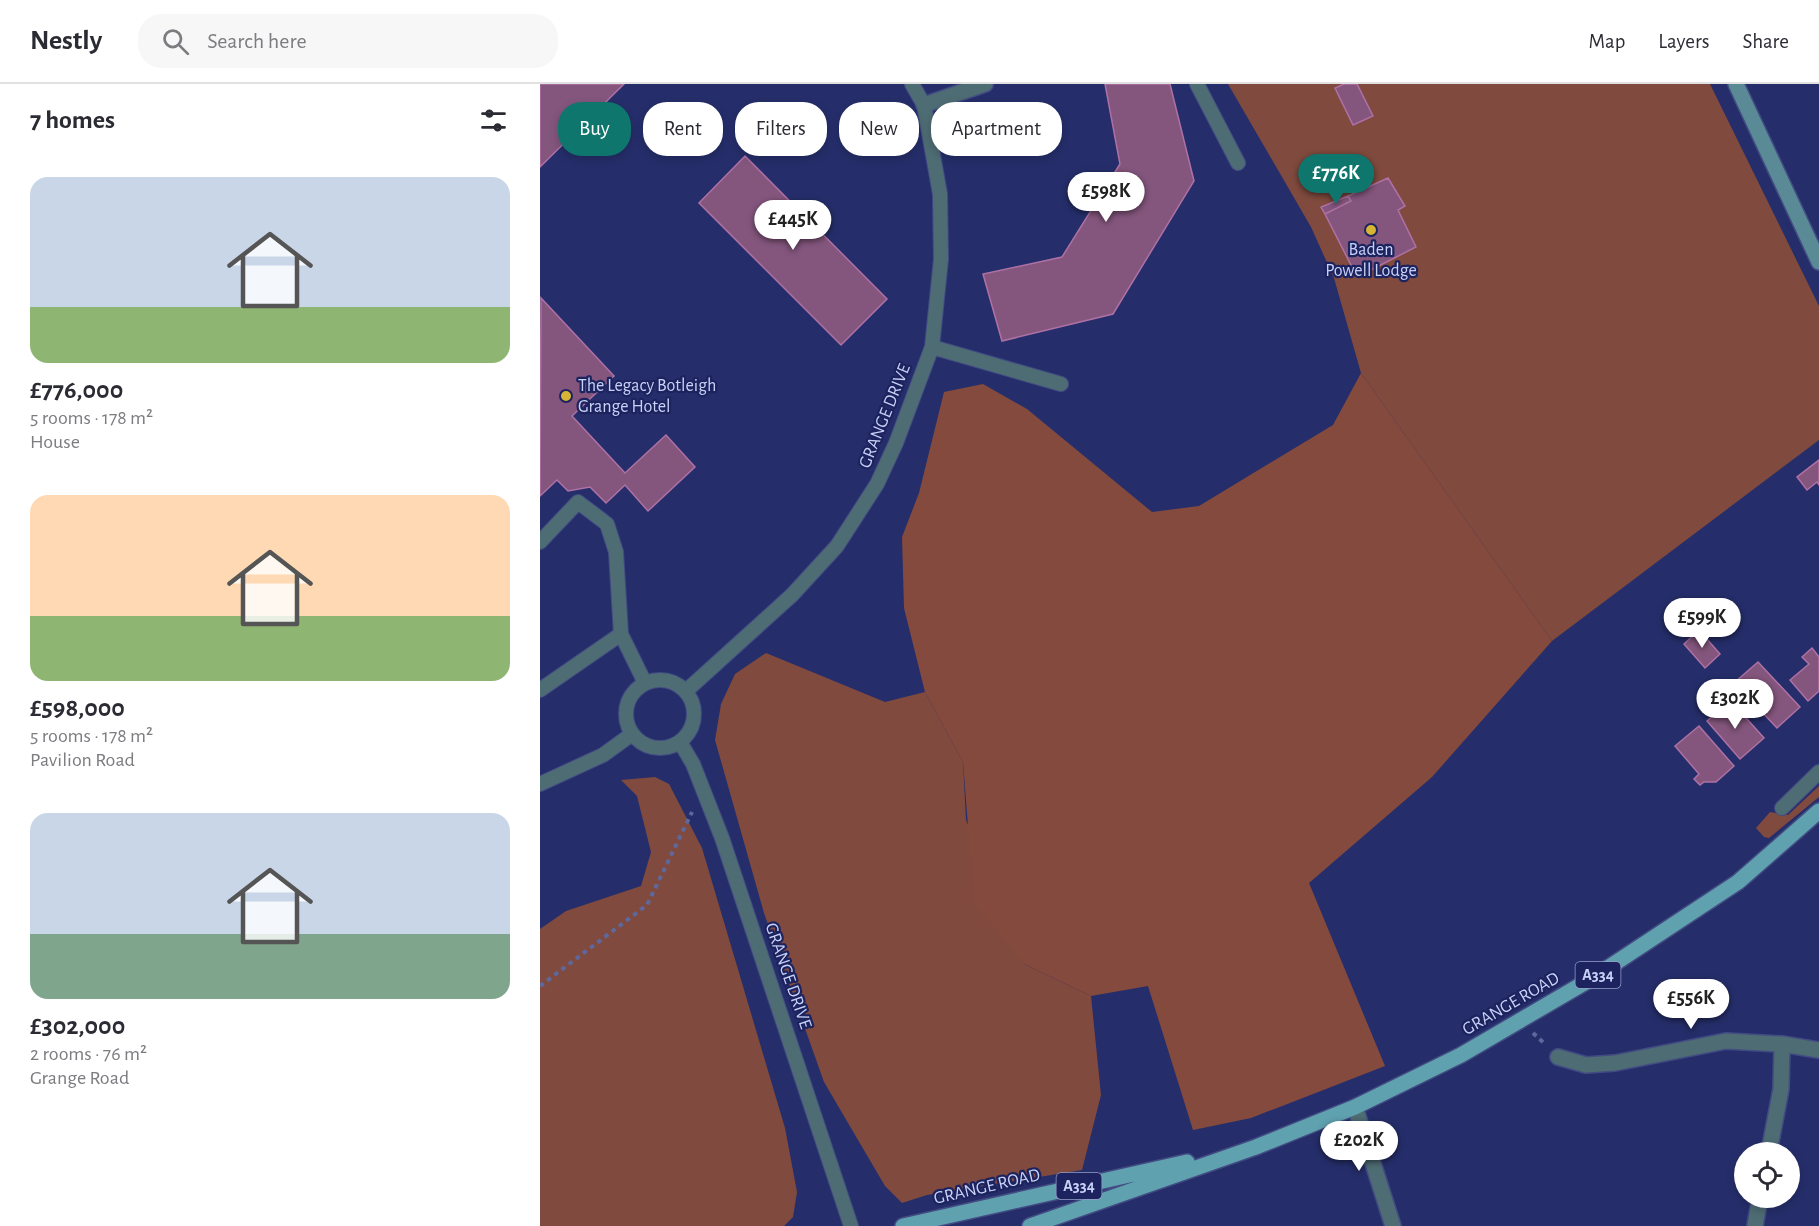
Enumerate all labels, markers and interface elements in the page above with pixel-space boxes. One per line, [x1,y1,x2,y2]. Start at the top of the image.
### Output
search box [138,14,558,68]
icon: search [159,25,192,58]
text: Nestly [30,27,102,55]
text: Search here [207,30,307,52]
text: Map [1589,31,1625,52]
text: Layers [1658,31,1709,52]
text: Share [1742,31,1789,52]
chip: Buy [558,102,631,156]
chip: Rent [643,102,723,156]
chip: Filters [735,102,827,156]
chip: New [839,102,919,156]
chip: Apartment [931,102,1062,156]
icon: filters [477,104,510,137]
text: 7 homes [30,107,115,133]
pin: £776K [1294,154,1378,205]
text: £776K [1312,163,1360,183]
pin: £598K [1064,172,1148,223]
text: £598K [1082,181,1130,201]
pin: £445K [751,200,835,251]
text: £445K [768,209,818,229]
icon: home [216,216,324,324]
marker: Baden Powell Lodge [1364,223,1378,237]
place label: Baden Powell Lodge [1325,241,1417,280]
street label: GRANGE DRIVE [856,361,914,471]
text: £776,000 [30,377,123,403]
place label: The Legacy Botleigh Grange Hotel [578,377,716,416]
marker: The Legacy Botleigh Grange Hotel [559,389,573,403]
text: 5 rooms · 178 m² [30,408,153,428]
text: House [30,432,80,452]
icon: home [216,534,324,642]
pin: £599K [1660,598,1744,649]
text: £599K [1678,607,1726,627]
pin: £302K [1693,679,1777,730]
text: £302K [1710,688,1760,708]
text: £598,000 [30,695,125,721]
text: 5 rooms · 178 m² [30,726,153,746]
text: Pavilion Road [30,750,135,770]
icon: home [216,852,324,960]
street label: GRANGE DRIVE [761,921,815,1032]
road number: A334 [1576,962,1620,988]
street label: GRANGE ROAD [1459,969,1563,1039]
pin: £556K [1649,979,1733,1030]
text: £556K [1667,988,1715,1008]
text: £302,000 [30,1013,125,1039]
text: 2 rooms · 76 m² [30,1044,147,1064]
text: Grange Road [30,1068,129,1088]
pin: £202K [1317,1121,1401,1172]
text: £202K [1334,1130,1384,1150]
map controls [1734,1142,1800,1208]
button: locate [1734,1142,1800,1208]
street label: GRANGE ROAD [932,1166,1042,1208]
road number: A334 [1056,1173,1102,1199]

